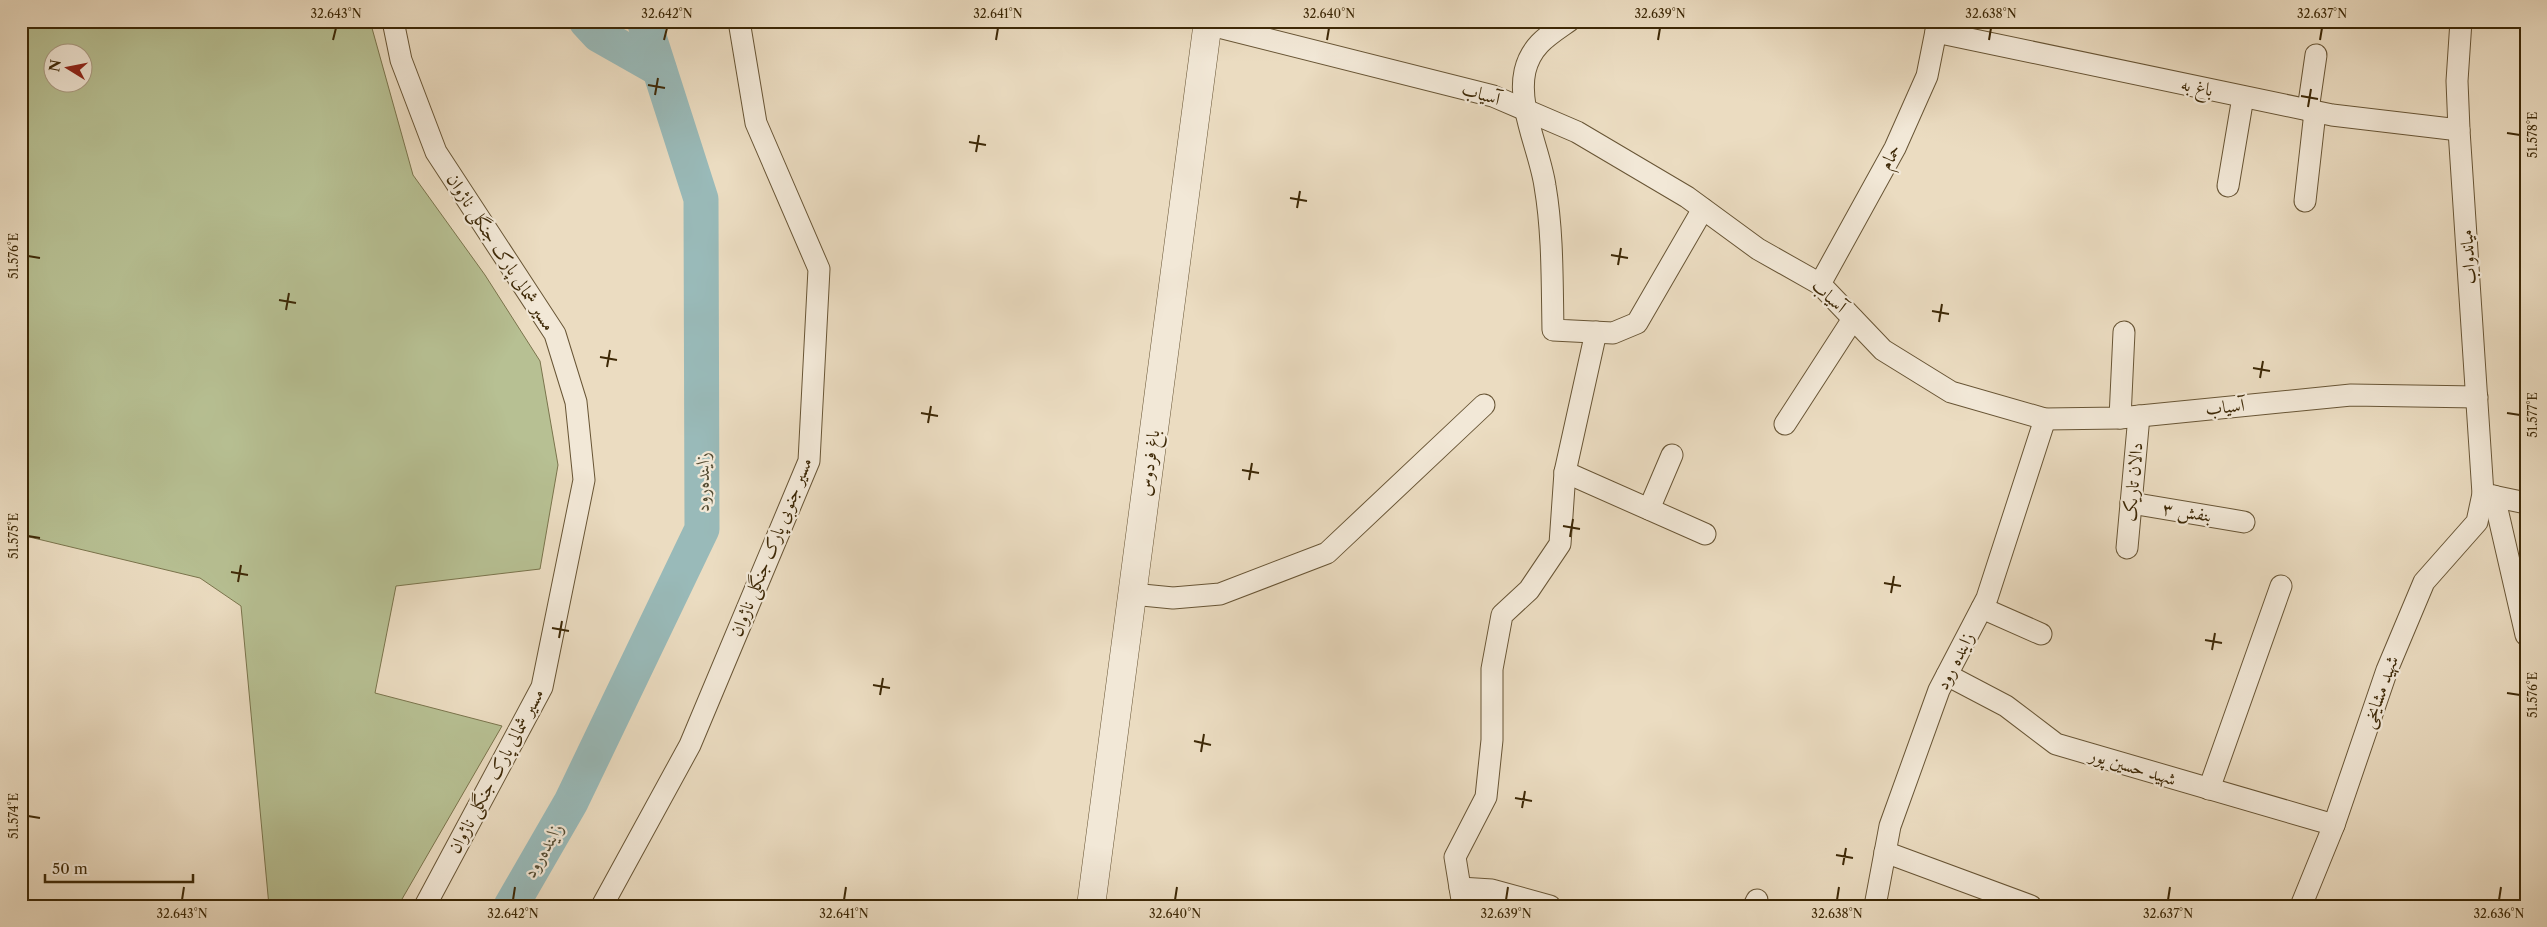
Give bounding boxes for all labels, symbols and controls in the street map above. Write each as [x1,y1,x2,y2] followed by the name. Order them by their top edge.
[310,6,362,21] text: 32.643°N
[641,6,693,21] text: 32.642°N
[973,6,1023,21] text: 32.641°N
[1303,6,1355,21] text: 32.640°N
[1634,6,1686,21] text: 32.639°N
[1965,6,2017,21] text: 32.638°N
[2297,6,2347,21] text: 32.637°N
[42,42,92,92] north arrow
[45,58,65,73] text: N
[2178,73,2215,105] street label: باغ به
[1459,78,1505,111] street label: آسیاب
[2525,112,2540,158] text: 51.578°E
[1874,141,1910,176] street label: حمام
[440,169,561,336] street label: مسیر شمالی پارک جنگلی ناژوان
[2455,229,2481,285] street label: میاندواب
[6,233,21,279] text: 51.576°E
[1807,275,1853,319] street label: آسیاب
[2525,392,2540,438] text: 51.577°E
[2204,394,2248,420] street label: آسیاب
[1133,428,1168,498] street label: باغ فردوس
[2119,442,2147,522] street label: دالان تاریک
[691,452,714,512] water label: زاینده‌رود
[724,454,819,640] street label: مسیر جنوبی پارک جنگلی ناژوان
[2161,497,2213,528] street label: بنفش ۳
[6,513,21,559] text: 51.575°E
[1931,628,1980,694] street label: زاینده رود
[2357,653,2404,732] street label: شهید مشایخی
[2525,672,2540,718] text: 51.576°E
[442,684,551,858] street label: مسیر شمالی پارک جنگلی ناژوان
[2085,743,2179,793] street label: شهید حسین پور
[6,793,21,839] text: 51.574°E
[518,818,568,882] water label: زاینده‌رود
[45,852,192,884] scale bar
[52,859,88,878] text: 50 m
[156,906,208,921] text: 32.643°N
[487,906,539,921] text: 32.642°N
[819,906,869,921] text: 32.641°N
[1149,906,1201,921] text: 32.640°N
[1480,906,1532,921] text: 32.639°N
[1811,906,1863,921] text: 32.638°N
[2143,906,2193,921] text: 32.637°N
[2474,906,2525,921] text: 32.636°N

